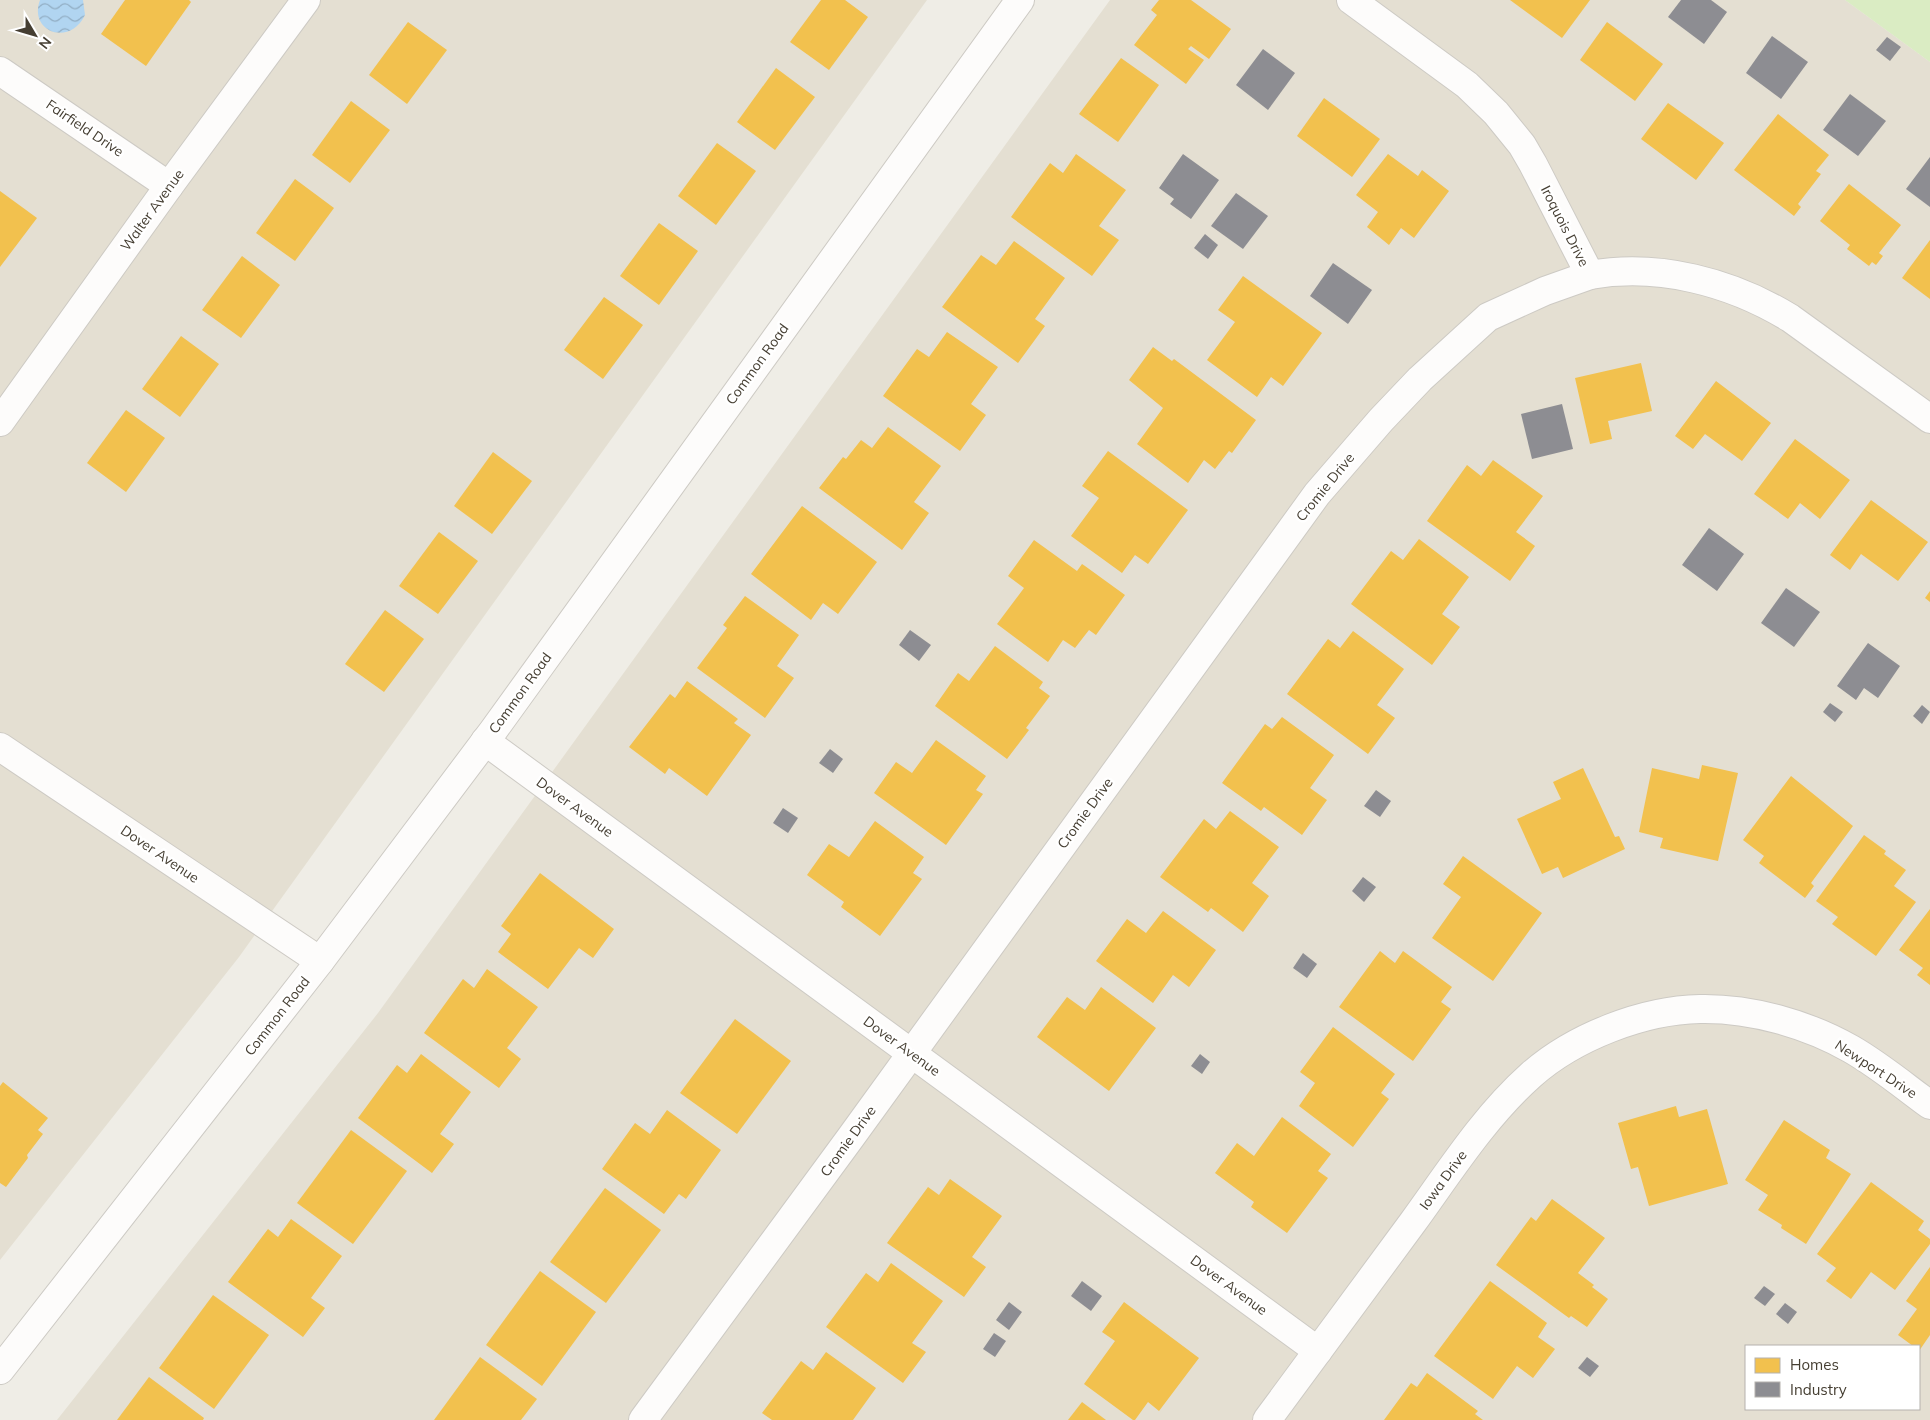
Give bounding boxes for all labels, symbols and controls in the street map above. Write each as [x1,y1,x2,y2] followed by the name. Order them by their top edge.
[10,10,60,60] north arrow
[35,33,56,53] text: N
[43,95,127,161] street label: Fairfield Drive
[116,166,188,254] street label: Walter Avenue
[1537,182,1593,270] street label: Iroquois Drive
[722,320,792,408] street label: Common Road
[1292,449,1358,525] street label: Cromie Drive
[485,649,555,737] street label: Common Road
[533,773,617,841] street label: Dover Avenue
[1053,774,1117,852] street label: Cromie Drive
[117,821,203,887] street label: Dover Avenue
[240,973,314,1059] street label: Common Road
[860,1012,944,1080] street label: Dover Avenue
[1832,1036,1920,1102] street label: Newport Drive
[816,1102,880,1180] street label: Cromie Drive
[1415,1147,1471,1213] street label: Iowa Drive
[1187,1251,1271,1319] street label: Dover Avenue
[1745,1345,1920,1410] legend
[1790,1355,1839,1374] text: Homes
[1790,1380,1847,1399] text: Industry

